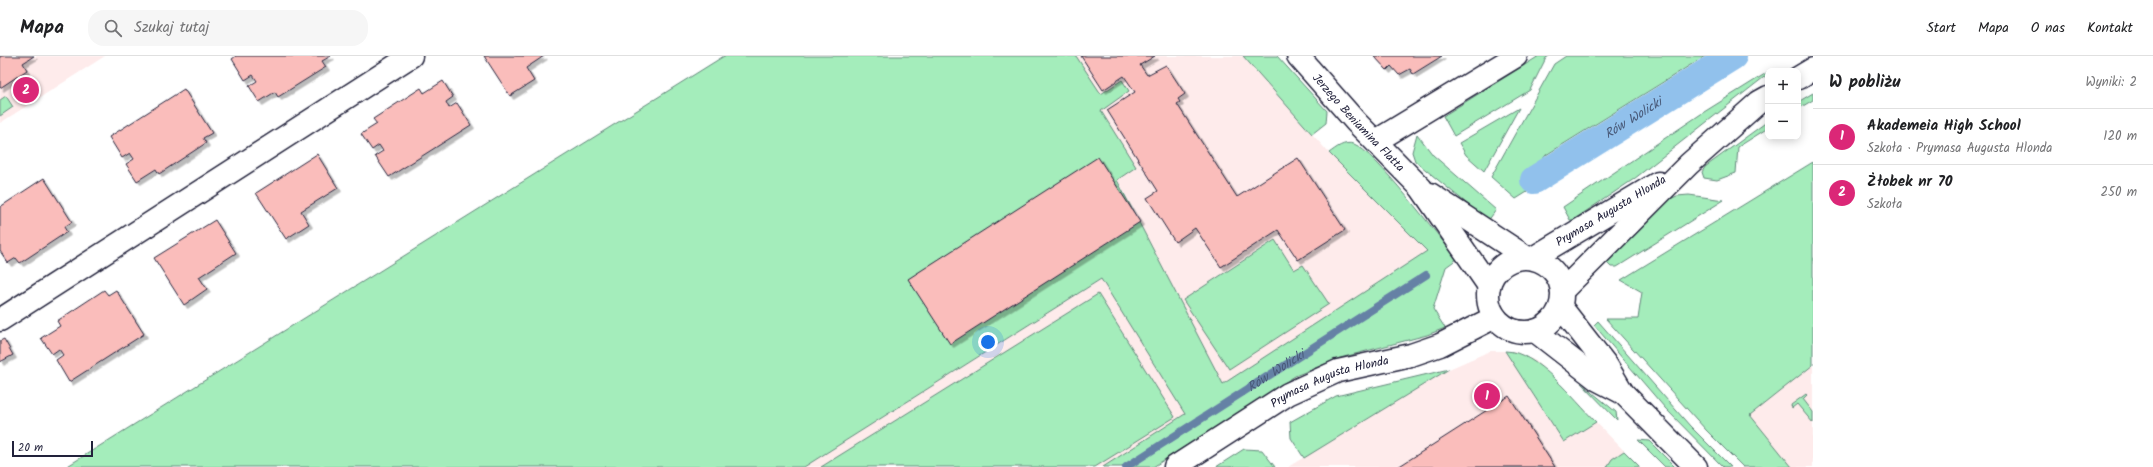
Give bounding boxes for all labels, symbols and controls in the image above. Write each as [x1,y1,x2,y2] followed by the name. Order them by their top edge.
[88,10,368,46] search box
[20,13,64,43] text: Mapa
[134,16,209,40] text: Szukaj tutaj
[102,17,124,39] icon: search
[1926,17,1956,39] text: Start
[1978,17,2009,39] text: Mapa
[2031,17,2065,39] text: O nas
[2087,17,2133,39] text: Kontakt
[1765,68,1801,140] map controls
[1765,68,1801,104] button: +
[1308,69,1410,176] street label: Jerzego Beniamina Flatta
[1829,69,1900,96] text: W pobliżu
[2086,72,2137,93] text: Wyniki: 2
[13,75,39,105] pin: 2
[1600,91,1669,144] water label: Rów Wolicki
[1765,104,1801,140] button: −
[1867,114,2021,138] text: Akademeia High School
[1840,126,1844,147] text: 1
[2103,126,2137,147] text: 120 m
[1867,138,2052,159] text: Szkoła · Prymasa Augusta Hlonda
[1552,170,1670,252] street label: Prymasa Augusta Hlonda
[1867,170,1953,194] text: Żłobek nr 70
[1838,182,1846,203] text: 2
[2100,182,2137,203] text: 250 m
[1867,194,1902,215] text: Szkoła
[978,332,998,352] your location
[1243,343,1311,397] water label: Rów Wolicki
[1266,351,1391,413] street label: Prymasa Augusta Hlonda
[1474,381,1500,411] pin: 1
[12,439,93,458] scale bar
[18,439,43,457] text: 20 m

